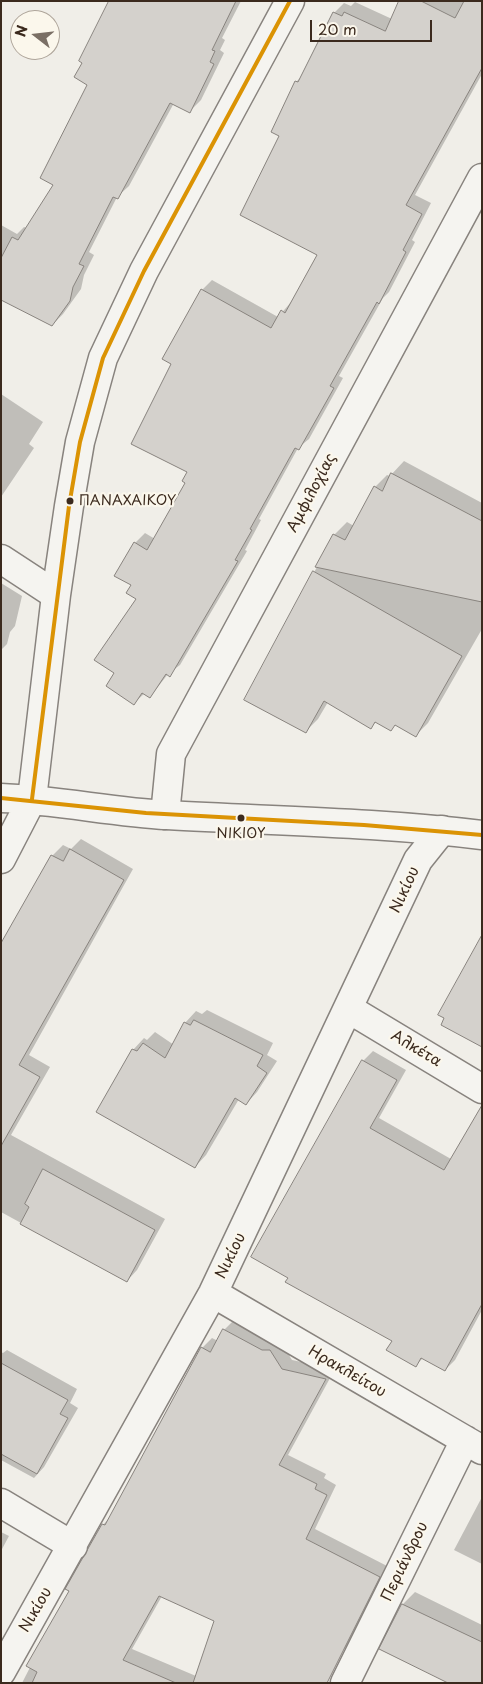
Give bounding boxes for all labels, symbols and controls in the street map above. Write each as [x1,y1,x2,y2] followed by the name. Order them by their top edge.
[10,10,60,60] north arrow
[313,10,436,42] scale bar
[318,17,357,40] text: 20 m
[9,23,33,39] text: N
[284,451,340,535] street label: Αμφιλοχίας
[79,493,176,509] place label: ΠΑΝΑΧΑΙΚΟΥ
[65,496,75,506] marker: ΠΑΝΑΧΑΙΚΟΥ
[236,813,246,823] marker: ΝΙΚΙΟΥ
[217,826,265,842] place label: ΝΙΚΙΟΥ
[386,864,424,916] street label: Νικίου
[388,1027,444,1071] street label: Αλκέτα
[212,1230,250,1282] street label: Νικίου
[305,1343,389,1401] street label: Ηρακλείτου
[378,1519,432,1605] street label: Περιάνδρου
[16,1584,56,1636] street label: Νικίου

